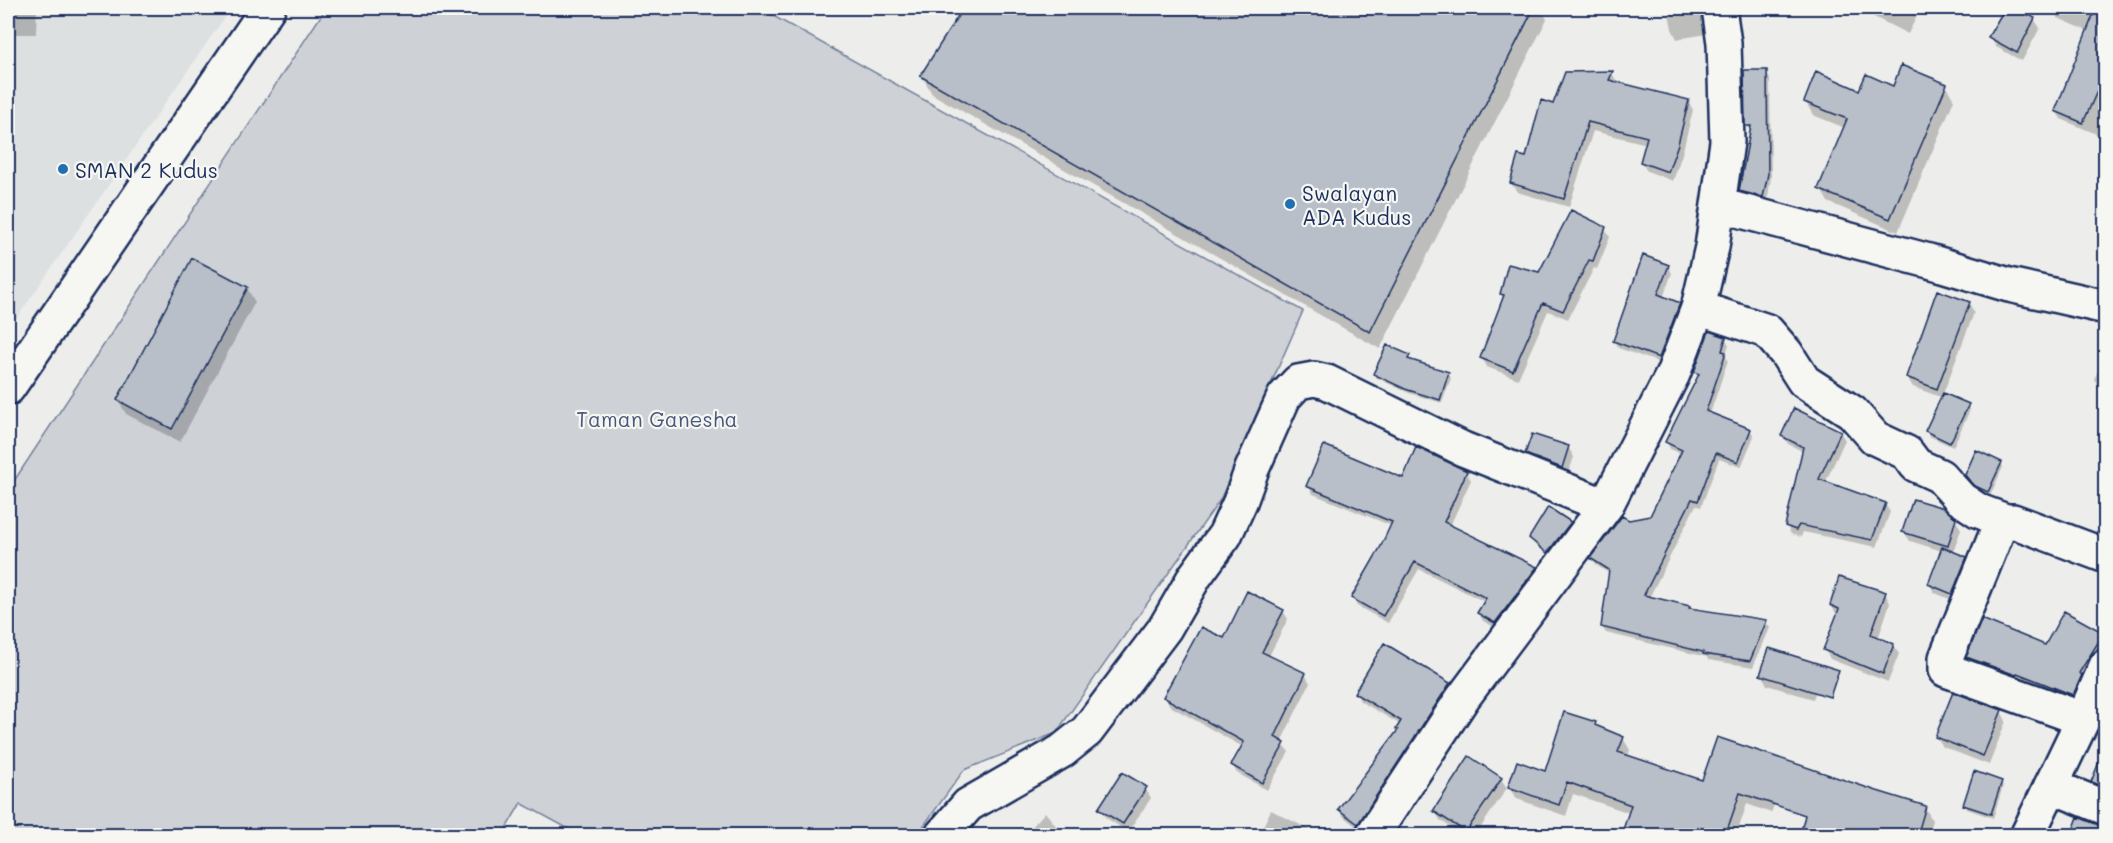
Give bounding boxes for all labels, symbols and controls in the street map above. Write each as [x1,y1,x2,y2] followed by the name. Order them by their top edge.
[75,156,218,183] place label: SMAN 2 Kudus
[56,162,70,176] marker: SMAN 2 Kudus
[1302,179,1411,230] place label: Swalayan ADA Kudus
[1283,197,1297,211] marker: Swalayan ADA Kudus
[576,405,738,432] park label: Taman Ganesha

